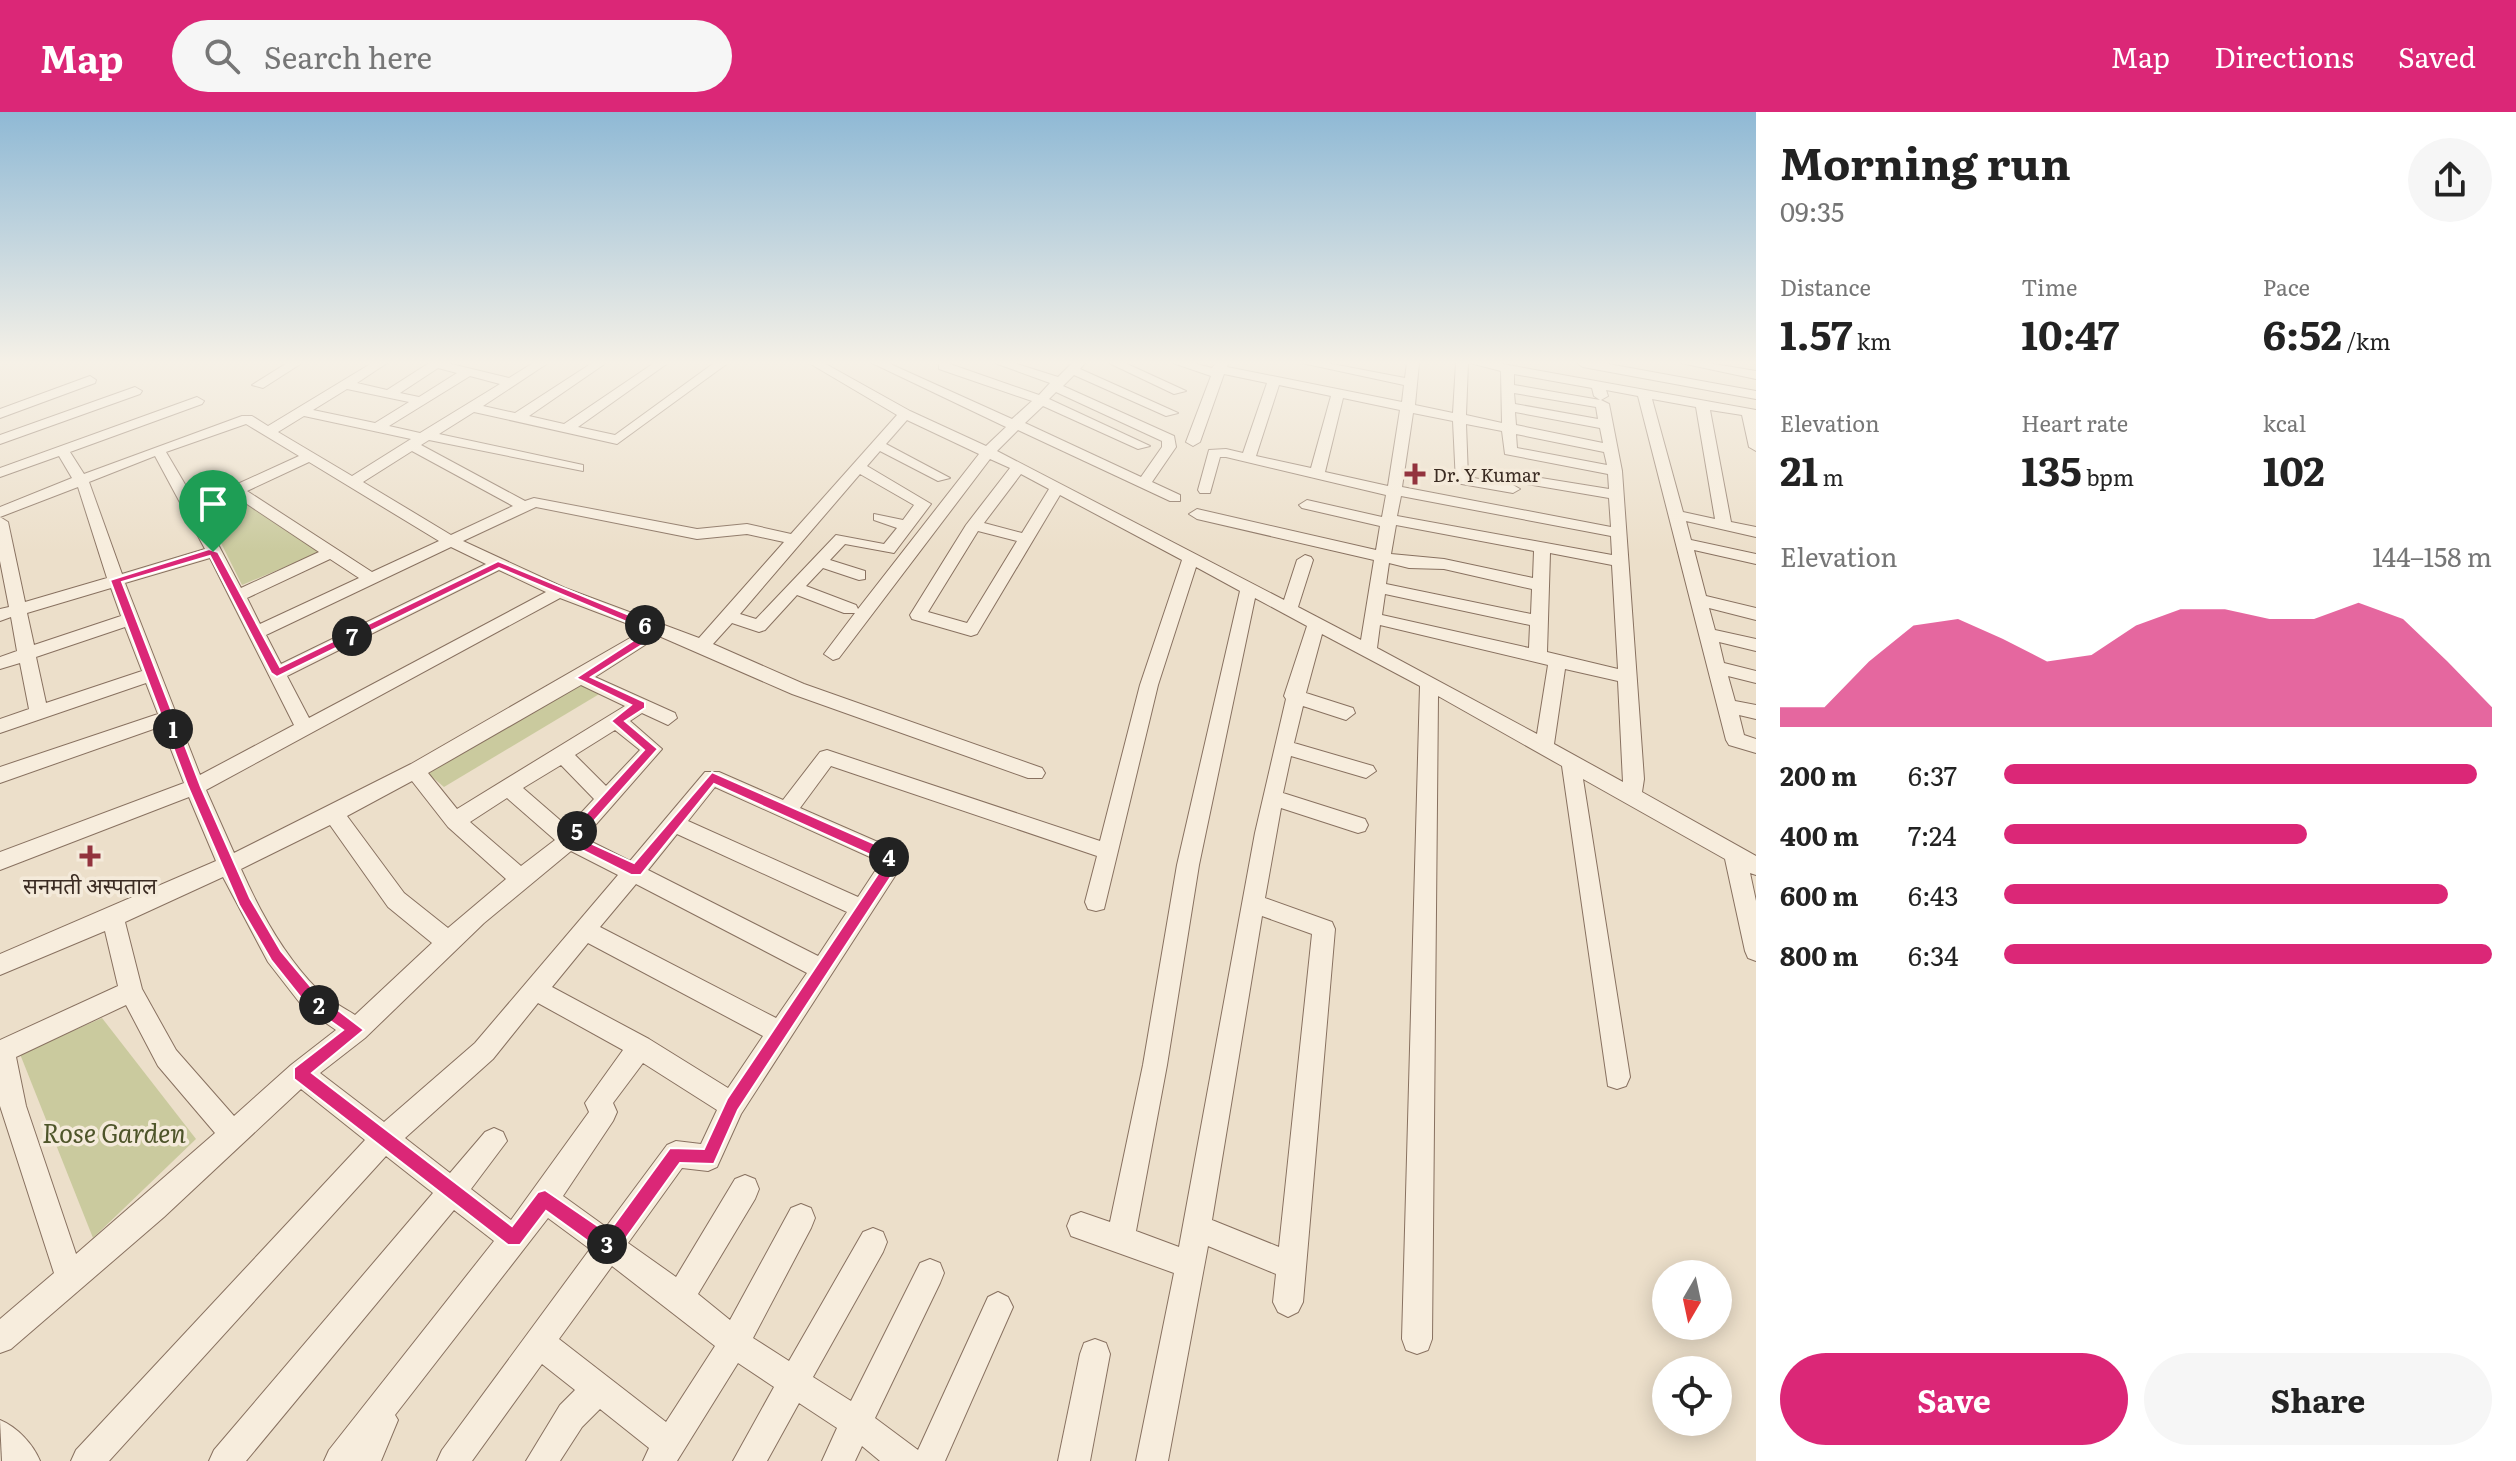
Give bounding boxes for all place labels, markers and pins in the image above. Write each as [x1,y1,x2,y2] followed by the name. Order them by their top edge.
[1433,461,1541,488] place label: Dr. Y Kumar
[1404,463,1426,485] marker: Dr. Y Kumar
[179,470,247,552] pin
[625,605,665,645] pin: 6
[332,616,372,656] pin: 7
[153,709,193,749] pin: 1
[557,811,597,851] pin: 5
[869,837,909,877] pin: 4
[79,845,101,867] marker: सनमती अस्पताल
[23,868,158,901] place label: सनमती अस्पताल
[299,985,339,1025] pin: 2
[587,1224,627,1264] pin: 3

